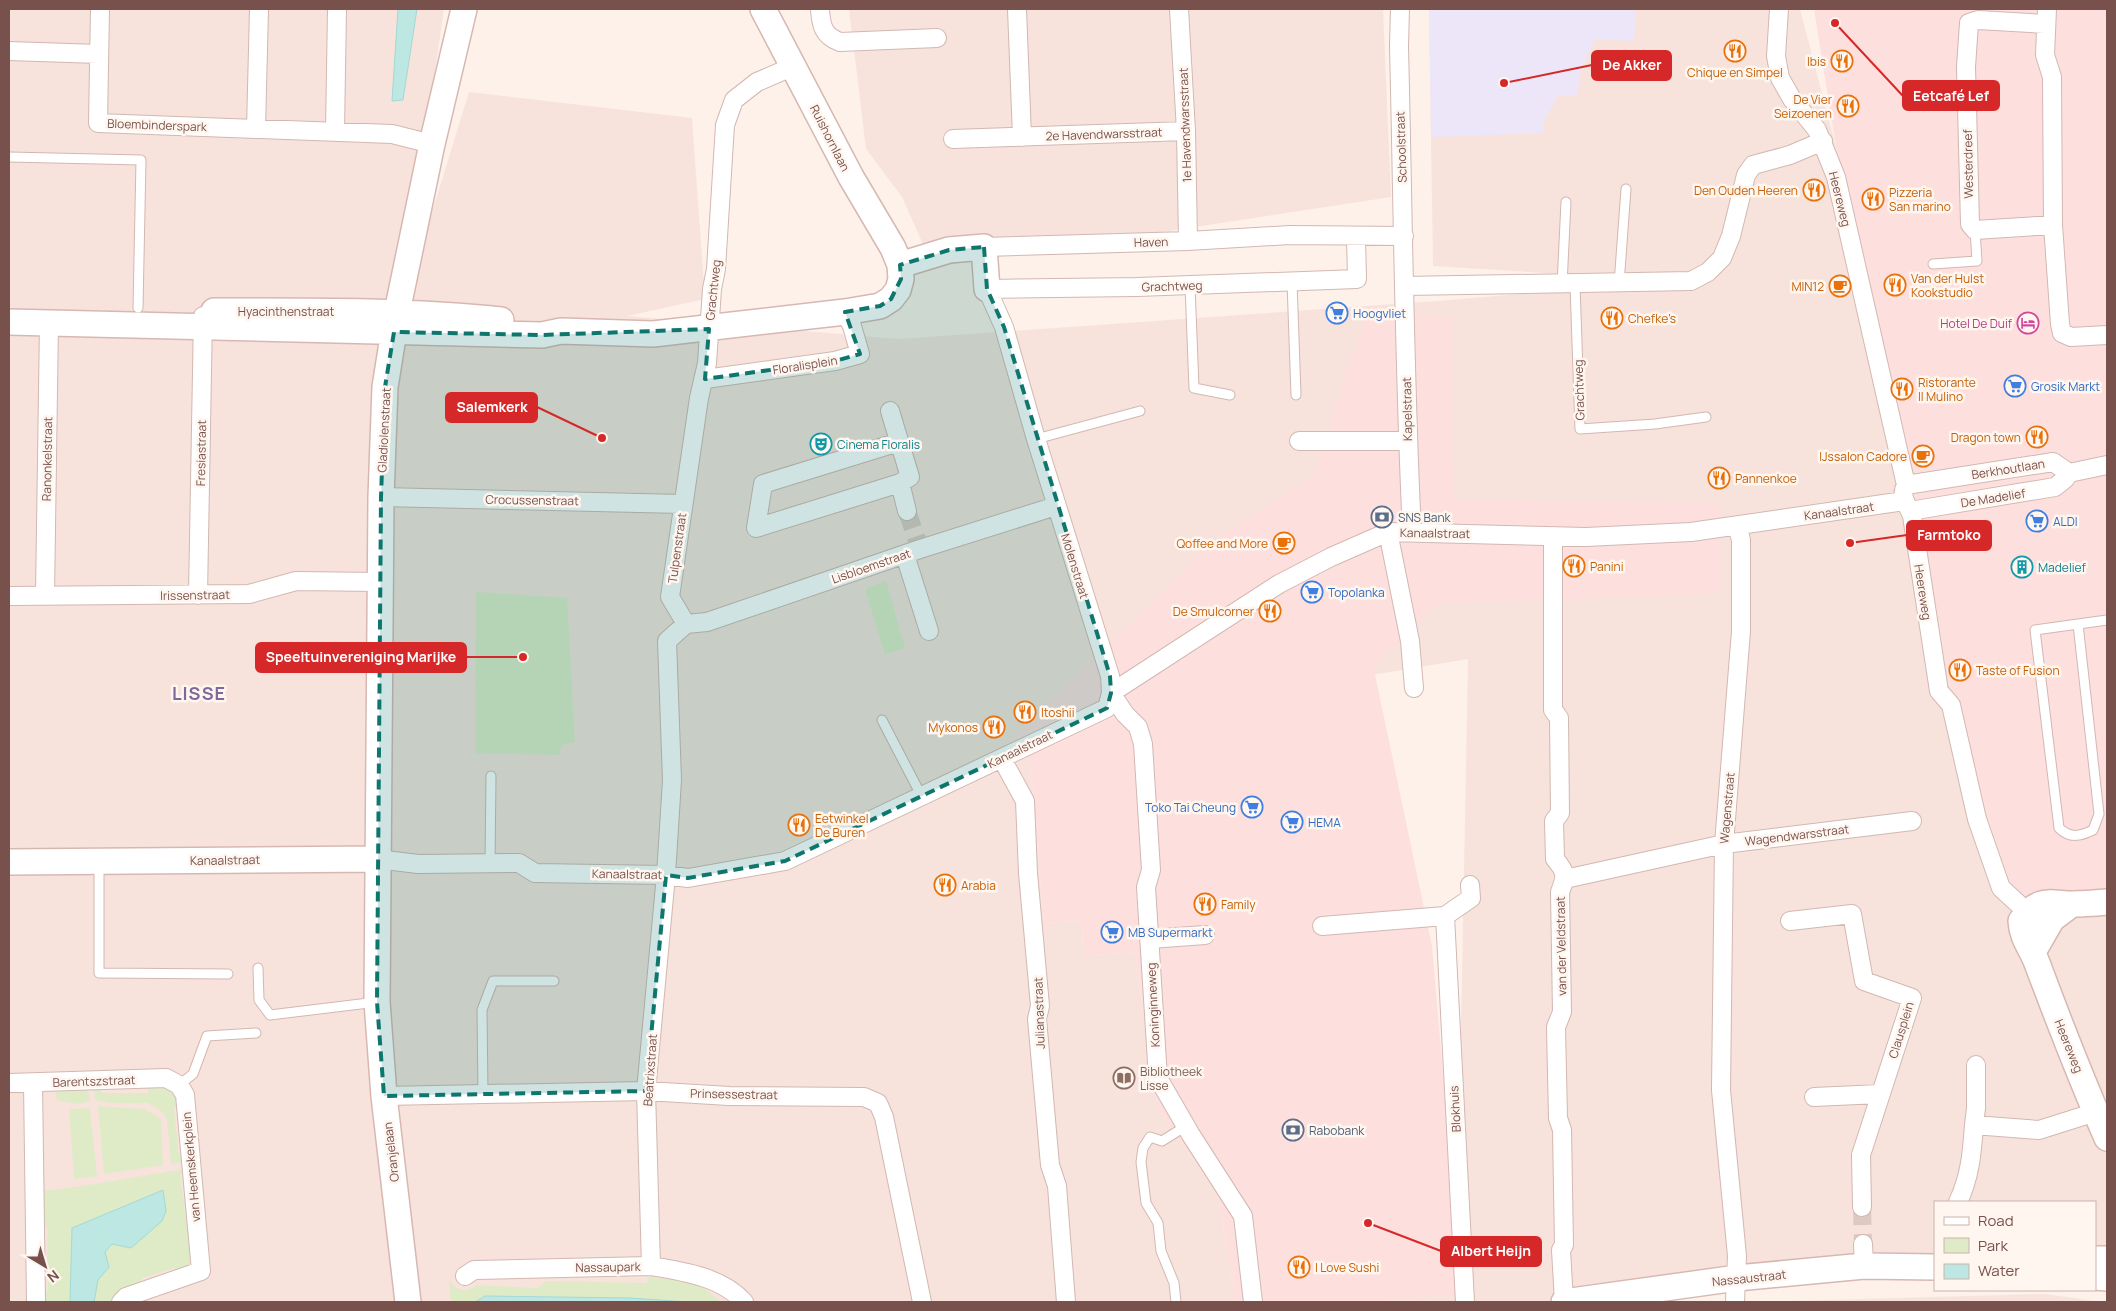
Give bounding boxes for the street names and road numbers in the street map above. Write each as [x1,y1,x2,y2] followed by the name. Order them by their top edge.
[1174,67,1195,183] street label: 1e Havendwarsstraat
[806,102,854,174] street label: Ruishornlaan
[1391,111,1411,183] street label: Schoolstraat
[107,115,208,135] street label: Bloembinderspark
[1045,123,1163,145] street label: 2e Havendwarsstraat
[1959,129,1977,199] street label: Westerdreef
[1825,170,1855,228] street label: Heereweg
[1133,233,1169,251] street label: Haven
[701,259,725,321] street label: Grachtweg
[1141,276,1203,296] street label: Grachtweg
[238,303,334,320] street label: Hyacinthenstraat
[771,351,839,379] street label: Floralisplein
[1569,359,1589,421] street label: Grachtweg
[1398,377,1416,441] street label: Kapelstraat
[373,387,395,473] street label: Gladiolenstraat
[38,416,56,501] street label: Ranonkelstraat
[192,419,210,486] street label: Fresiastraat
[1970,455,2046,483] street label: Berkhoutlaan
[1959,484,2027,511] street label: De Madelief
[485,491,579,509] street label: Crocussenstraat
[1803,498,1875,524] street label: Kanaalstraat
[664,512,690,584] street label: Tulpenstraat
[1400,524,1471,542] street label: Kanaalstraat
[1057,531,1093,601] street label: Molenstraat
[829,544,913,587] street label: Lisbloemstraat
[1910,563,1936,621] street label: Heereweg
[160,586,230,604] street label: Irissenstraat
[985,726,1056,772] street label: Kanaalstraat
[1715,771,1739,844] street label: Wagenstraat
[1744,820,1850,850] street label: Wagendwarsstraat
[190,851,261,869] street label: Kanaalstraat
[592,865,663,883] street label: Kanaalstraat
[1552,896,1570,996] street label: van der Veldstraat
[1142,962,1164,1048] street label: Koninginneweg
[1029,976,1049,1049] street label: Julianastraat
[1884,1000,1918,1060] street label: Clausplein
[2051,1017,2087,1075] street label: Heereweg
[639,1033,661,1107] street label: Beatrixstraat
[52,1071,136,1091] street label: Barentszstraat
[690,1085,778,1103] street label: Prinsessestraat
[1445,1085,1465,1133] street label: Blokhuis
[178,1111,204,1223] street label: van Heemskerkplein
[379,1121,403,1183] street label: Oranjelaan
[575,1258,642,1276] street label: Nassaupark
[1711,1266,1787,1290] street label: Nassaustraat

